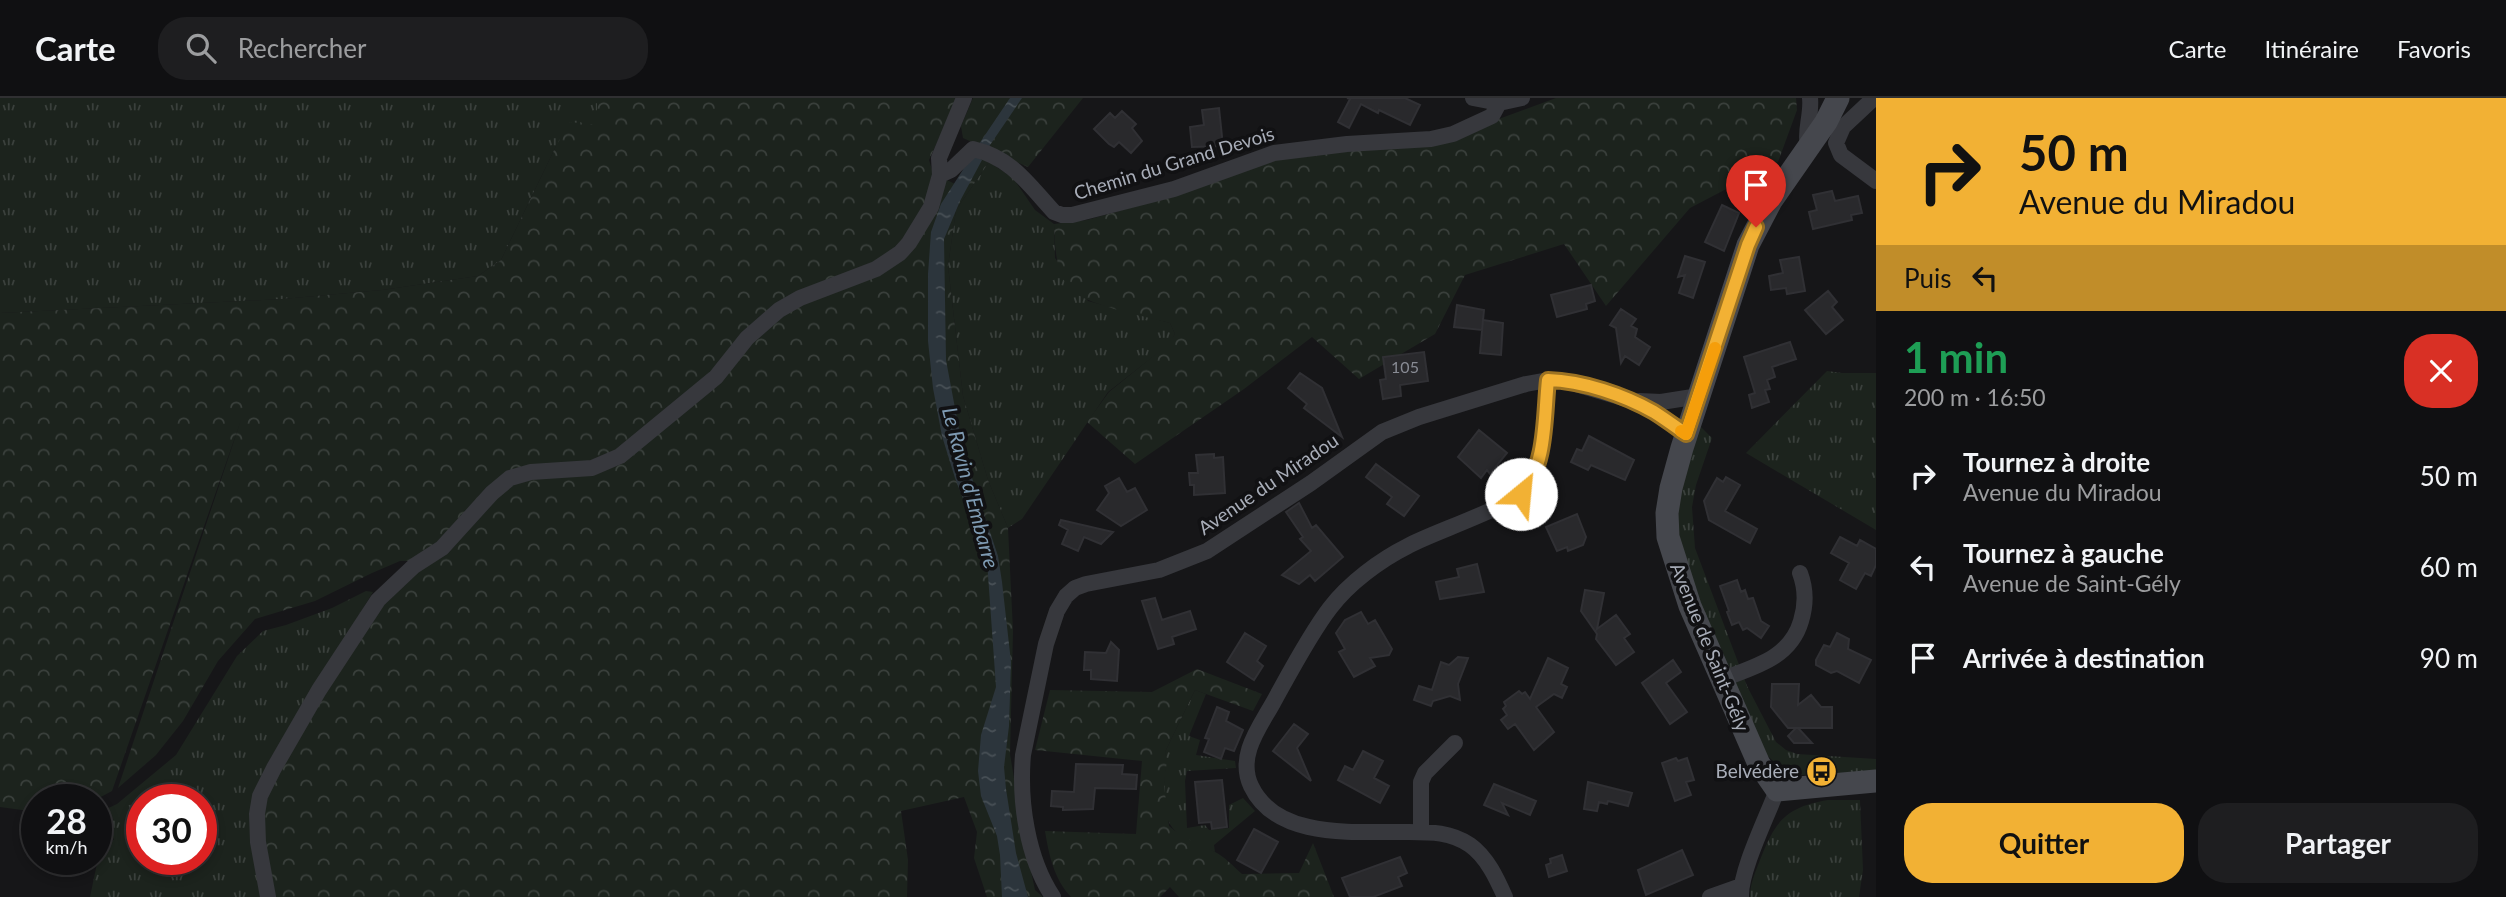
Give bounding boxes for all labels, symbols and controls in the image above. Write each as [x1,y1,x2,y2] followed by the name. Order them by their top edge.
[158,17,648,80] search box
[35,28,116,68] text: Carte
[182,29,220,67] icon: search
[238,32,367,64] text: Rechercher
[2169,34,2227,63] text: Carte
[2265,34,2359,63] text: Itinéraire
[2397,34,2471,63] text: Favoris
[1071,121,1277,204] street label: Chemin du Grand Devois
[2019,123,2129,181] text: 50 m
[1904,126,1995,217] icon: right
[1726,155,1786,227] pin
[1737,166,1775,204] icon: arrive
[2019,182,2295,221] text: Avenue du Miradou
[1966,259,2004,297] icon: left
[1904,262,1952,294] text: Puis
[1904,332,2008,382] text: 1 min
[2404,334,2478,408] button: close
[1391,357,1419,376] house number: 105
[1904,383,2046,411] text: 200 m · 16:50
[938,404,1005,571] water label: Le Ravin d'Embarre
[1193,428,1342,539] street label: Avenue du Miradou
[1963,446,2150,478] text: Tournez à droite
[1484,457,1558,531] position arrow
[1904,457,1942,495] icon: right
[2420,460,2478,492] text: 50 m
[1963,478,2162,506] text: Avenue du Miradou
[1963,537,2164,569] text: Tournez à gauche
[1904,548,1942,586] icon: left
[2420,551,2478,583] text: 60 m
[1666,559,1755,735] street label: Avenue de Saint-Gély
[1963,569,2181,597] text: Avenue de Saint-Gély
[1904,639,1942,677] icon: arrive
[1963,642,2205,674] text: Arrivée à destination
[2420,642,2478,674] text: 90 m
[1805,754,1839,788] bus stop icon: Belvédère
[1716,759,1799,782] place label: Belvédère
[126,784,217,875] speed limit sign: 30
[46,799,87,841] text: 28
[1904,803,2184,883] button: Quitter
[2198,803,2478,883] button: Partager
[45,836,88,858] text: km/h

